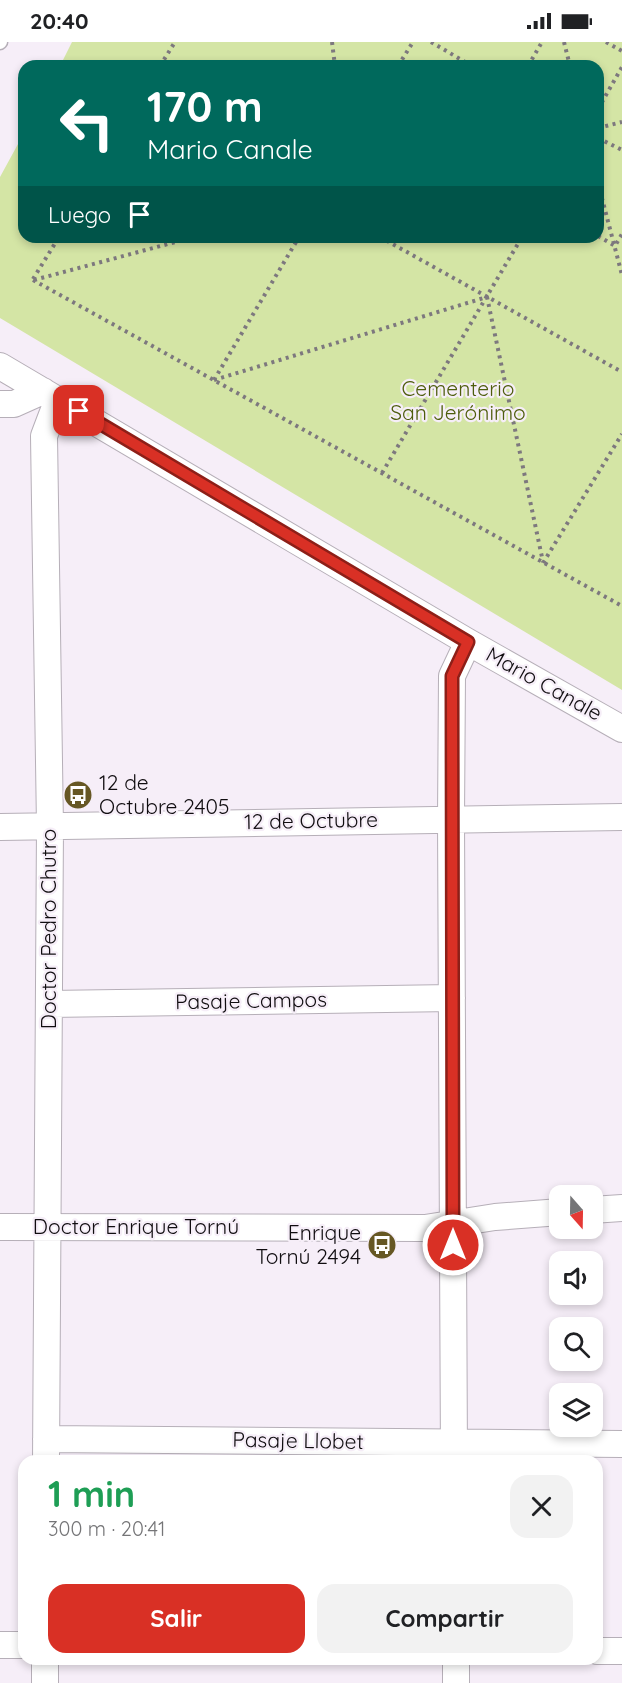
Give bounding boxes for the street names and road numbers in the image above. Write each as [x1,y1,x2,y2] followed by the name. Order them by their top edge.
[482,641,607,726] street label: Mario Canale
[244,806,378,834] street label: 12 de Octubre
[35,829,61,1029] street label: Doctor Pedro Chutro
[175,986,327,1014] street label: Pasaje Campos
[33,1213,239,1239] street label: Doctor Enrique Tornú
[232,1426,364,1454] street label: Pasaje Llobet

